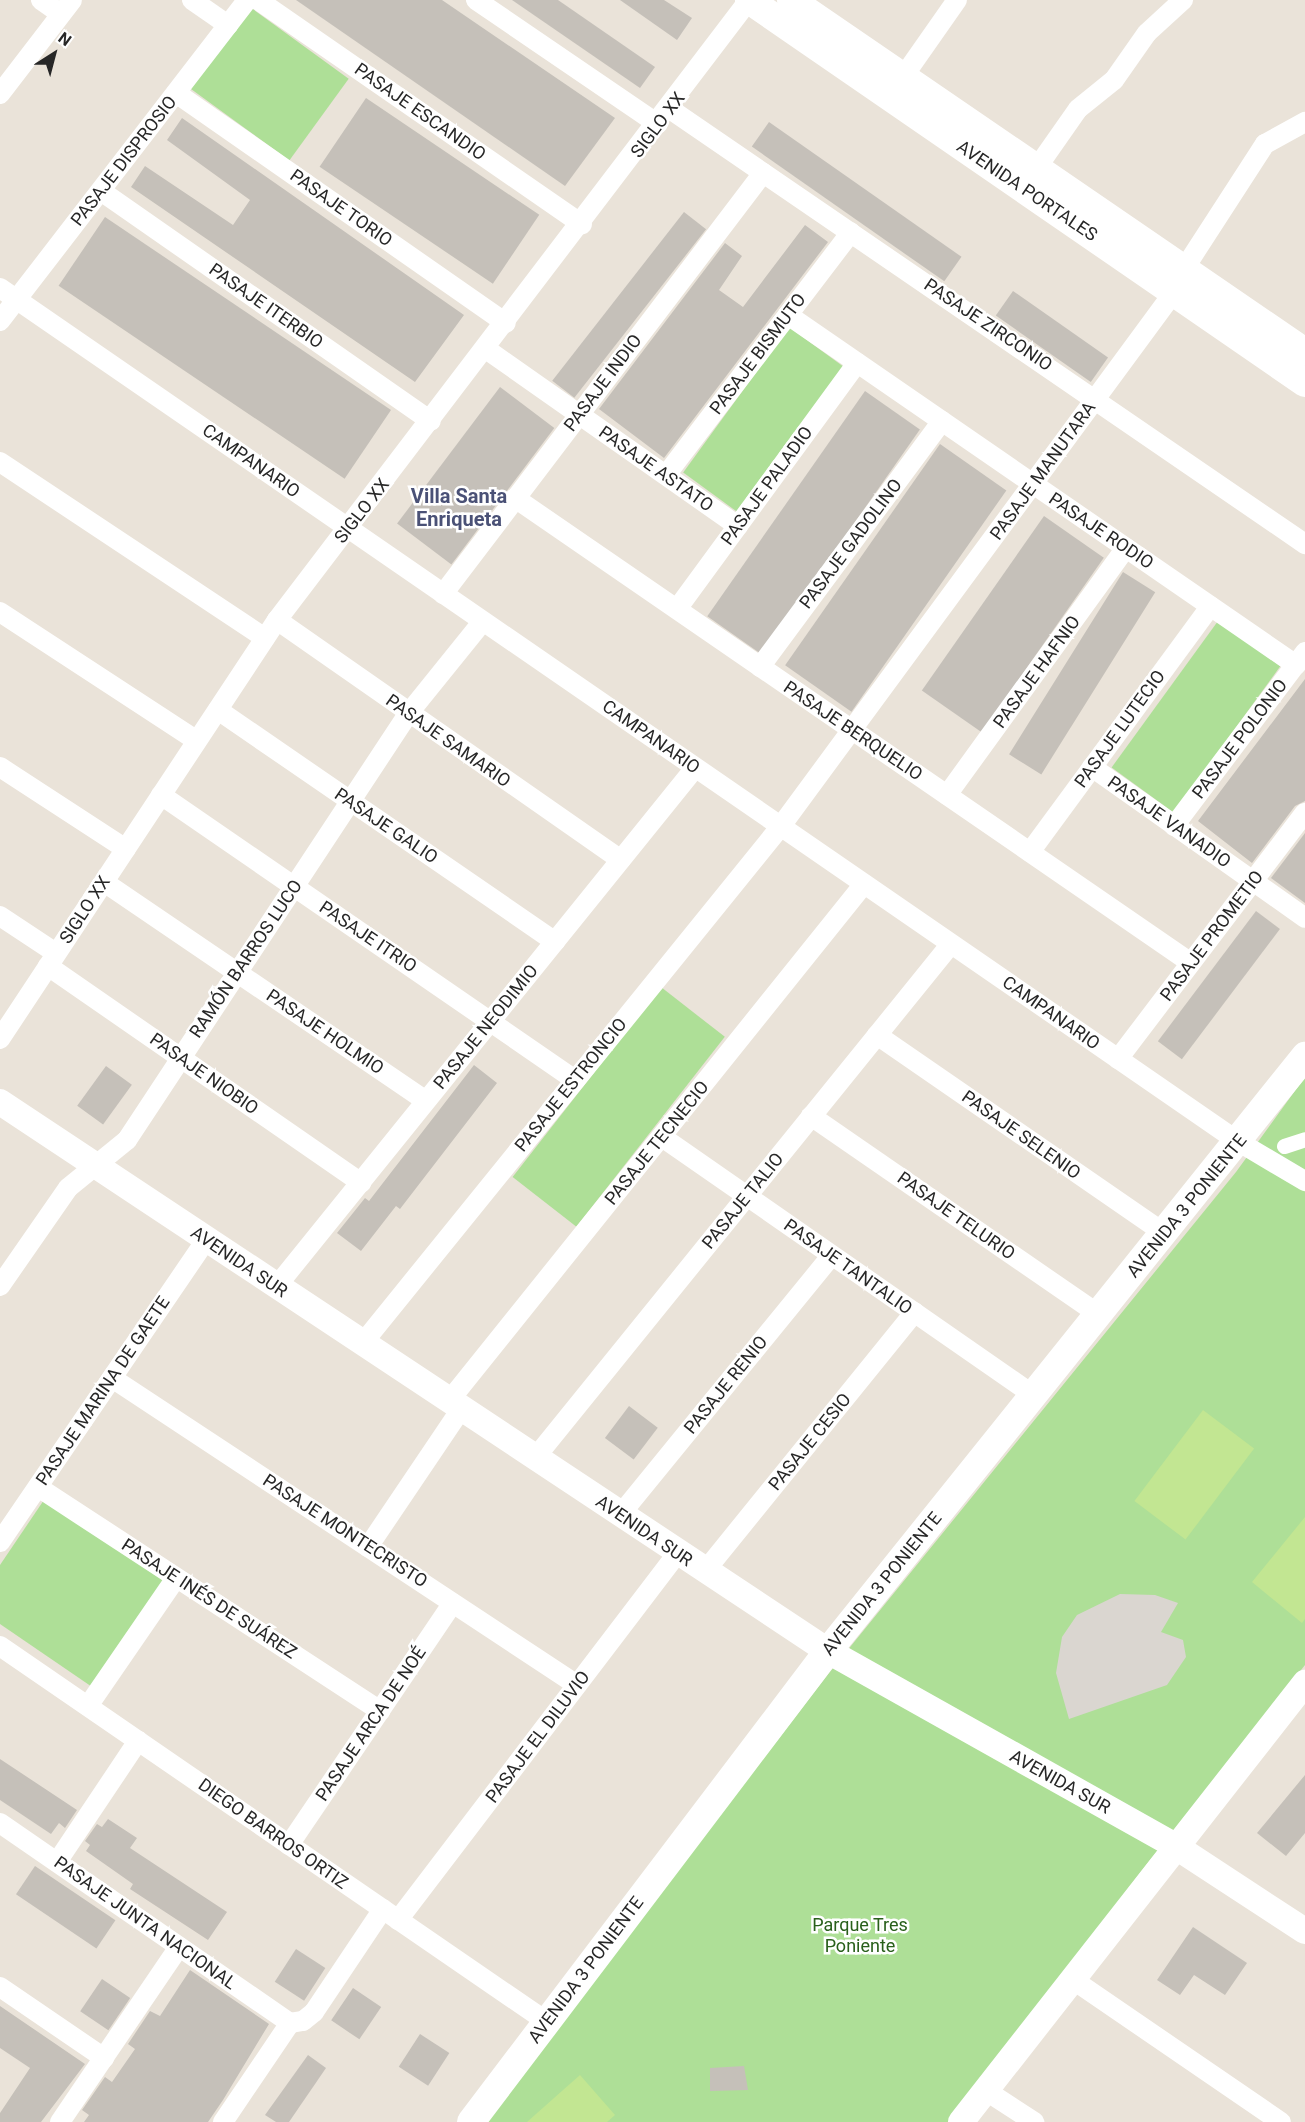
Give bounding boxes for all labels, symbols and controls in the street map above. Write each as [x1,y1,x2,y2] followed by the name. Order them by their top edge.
[24,24,84,84] north arrow
[55,28,75,50] text: N
[350,59,490,165] street label: PASAJE ESCANDIO
[626,88,690,162] street label: SIGLO XX
[67,92,181,230] street label: PASAJE DISPROSIO
[953,136,1101,246] street label: AVENIDA PORTALES
[286,165,396,251] street label: PASAJE TORIO
[205,259,327,353] street label: PASAJE ITERBIO
[920,274,1056,376] street label: PASAJE ZIRCONIO
[705,289,811,419] street label: PASAJE BISMUTO
[560,330,646,436] street label: PASAJE INDIO
[986,398,1100,544] street label: PASAJE MANUTARA
[198,419,304,503] street label: CAMPANARIO
[595,421,717,517] street label: PASAJE ASTATO
[717,422,817,550] street label: PASAJE PALADIO
[330,474,394,548] street label: SIGLO XX
[795,475,907,613] street label: PASAJE GADOLINO
[411,485,507,532] district label: Villa Santa Enriqueta
[1045,488,1157,574] street label: PASAJE RODIO
[989,612,1085,732] street label: PASAJE HAFNIO
[1070,666,1170,792] street label: PASAJE LUTECIO
[1188,675,1292,803] street label: PASAJE POLONIO
[780,677,926,785] street label: PASAJE BERQUELIO
[381,690,515,792] street label: PASAJE SAMARIO
[598,695,704,779] street label: CAMPANARIO
[1103,771,1235,873] street label: PASAJE VANADIO
[330,784,442,868] street label: PASAJE GALIO
[1156,866,1268,1006] street label: PASAJE PROMETIO
[55,872,115,948] street label: SIGLO XX
[185,876,307,1042] street label: RAMÓN BARROS LUCO
[315,897,421,977] street label: PASAJE ITRIO
[429,960,543,1094] street label: PASAJE NEODIMIO
[998,971,1104,1055] street label: CAMPANARIO
[262,985,388,1079] street label: PASAJE HOLMIO
[510,1014,632,1156] street label: PASAJE ESTRONCIO
[146,1029,262,1119] street label: PASAJE NIOBIO
[600,1076,714,1210] street label: PASAJE TECNECIO
[958,1086,1084,1184] street label: PASAJE SELENIO
[1123,1130,1251,1282] street label: AVENIDA 3 PONIENTE
[698,1148,788,1254] street label: PASAJE TALIO
[893,1167,1019,1265] street label: PASAJE TELURIO
[780,1215,916,1319] street label: PASAJE TANTALIO
[187,1222,291,1302] street label: AVENIDA SUR
[32,1292,174,1490] street label: PASAJE MARINA DE GAETE
[680,1331,772,1439] street label: PASAJE RENIO
[764,1389,856,1495] street label: PASAJE CESIO
[259,1470,431,1592] street label: PASAJE MONTECRISTO
[592,1491,696,1571] street label: AVENIDA SUR
[818,1508,946,1660] street label: AVENIDA 3 PONIENTE
[117,1534,301,1664] street label: PASAJE INÉS DE SUÁREZ
[311,1643,431,1805] street label: PASAJE ARCA DE NOÉ
[481,1667,595,1807] street label: PASAJE EL DILUVIO
[1006,1745,1114,1819] street label: AVENIDA SUR
[194,1774,352,1894] street label: DIEGO BARROS ORTIZ
[50,1852,240,1994] street label: PASAJE JUNTA NACIONAL
[524,1892,648,2048] street label: AVENIDA 3 PONIENTE
[812,1915,908,1958] park label: Parque Tres Poniente

